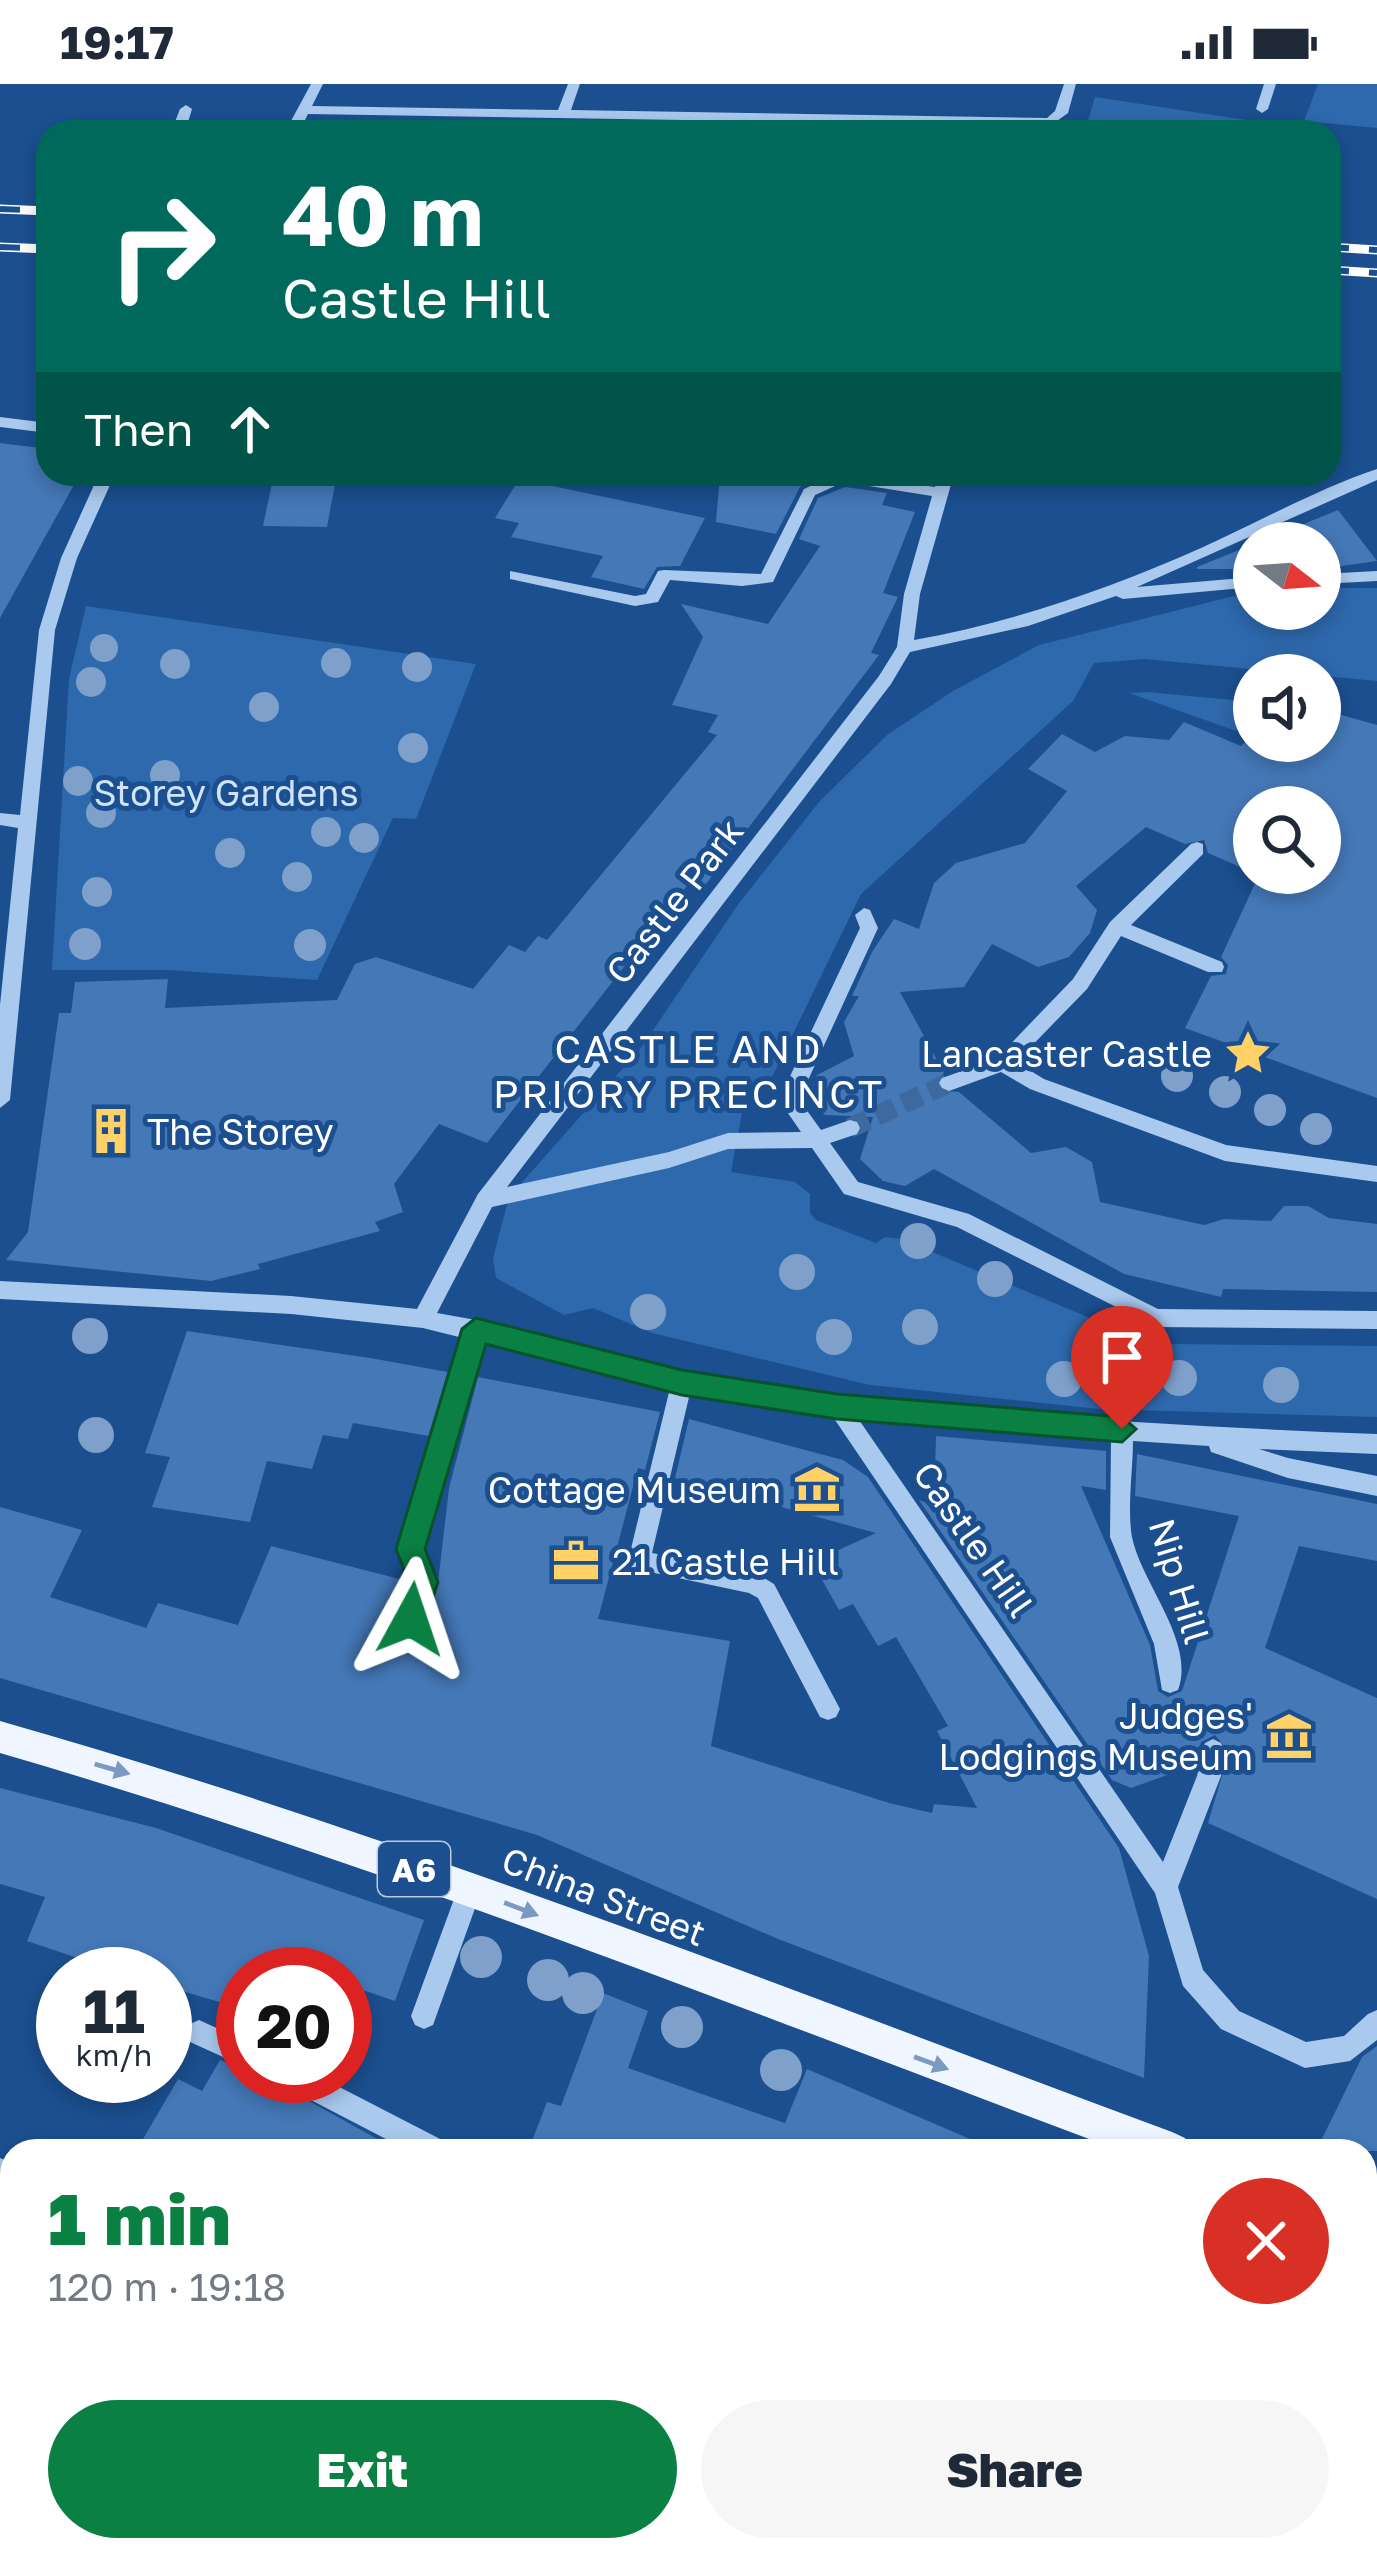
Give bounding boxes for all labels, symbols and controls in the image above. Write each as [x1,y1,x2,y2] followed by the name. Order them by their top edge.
[60,15,174,69] text: 19:17
[282,164,484,264] text: 40 m
[84,168,240,324] icon: right
[282,265,551,330] text: Castle Hill
[217,396,283,462] icon: ahead
[84,402,193,456] text: Then
[1233,522,1341,630] north arrow
[1233,522,1341,894] map controls
[1233,654,1341,762] button: sound
[94,771,358,814] park label: Storey Gardens
[1233,786,1341,894] button: search
[596,810,752,992] street label: Castle Park
[493,1025,885,1117] district label: CASTLE AND PRIORY PRECINCT
[1223,1028,1273,1078] place icon: Lancaster Castle
[921,1032,1212,1075] place label: Lancaster Castle
[86,1106,136,1156] building icon: The Storey
[147,1110,334,1153] place label: The Storey
[1071,1306,1173,1429] pin
[1089,1324,1155,1390] icon: arrive
[905,1453,1043,1625] street label: Castle Hill
[792,1464,842,1514] museum icon: Cottage Museum
[488,1468,781,1511] place label: Cottage Museum
[1141,1513,1219,1649] street label: Nip Hill
[551,1536,601,1586] office icon: 21 Castle Hill
[612,1540,839,1583] place label: 21 Castle Hill
[348,1556,474,1682] position arrow
[939,1694,1253,1778] place label: Judges' Lodgings Museum
[1264,1711,1314,1761] museum icon: Judges' Lodgings Museum
[95,1761,131,1779] one-way arrow
[496,1838,712,1954] street label: China Street
[378,1842,450,1896] road number: A6
[503,1900,539,1919] one-way arrow
[216,1947,372,2103] speed limit sign: 20
[83,1974,145,2046] text: 11
[76,2037,152,2073] text: km/h
[914,2055,950,2073] one-way arrow
[48,2174,231,2261] text: 1 min
[1203,2178,1329,2304] button: close
[48,2263,286,2310] text: 120 m · 19:18
[48,2400,677,2538] button: Exit
[701,2400,1329,2538] button: Share

